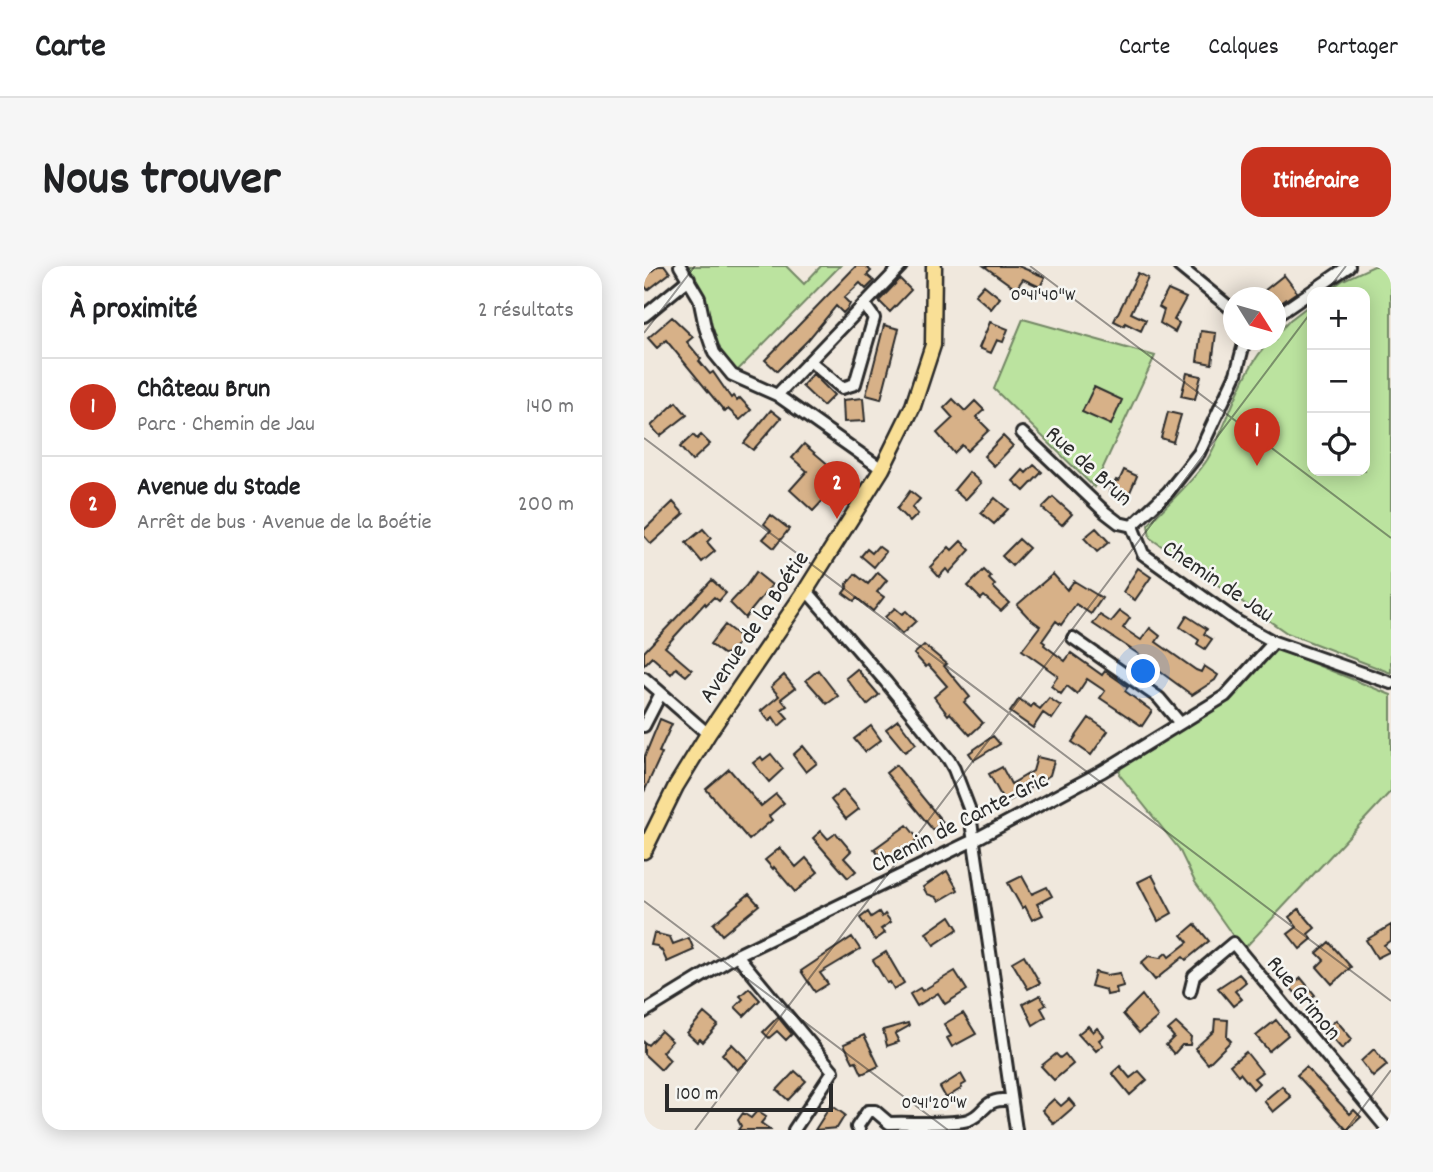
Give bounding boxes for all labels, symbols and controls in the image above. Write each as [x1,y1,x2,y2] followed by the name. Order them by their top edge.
[35,25,106,72] text: Carte
[1119,31,1170,65] text: Carte
[1208,31,1279,65] text: Calques
[1317,31,1398,65] text: Partager
[42,147,280,217] text: Nous trouver
[1241,147,1391,217] button: Itinéraire
[1011,284,1076,309] text: 0°41'40"W
[1223,287,1286,350] north arrow
[1307,287,1370,476] map controls
[1307,287,1370,350] button: +
[70,290,197,333] text: À proximité
[478,295,574,328] text: 2 résultats
[1307,350,1370,413] button: −
[137,372,270,409] text: Château Brun
[90,391,96,424] text: 1
[526,391,574,424] text: 140 m
[1234,408,1280,466] pin: 1
[137,409,315,442] text: Parc · Chemin de Jau
[1307,413,1370,476] button: locate
[1037,419,1139,516] street label: Rue de Brun
[814,461,860,519] pin: 2
[137,470,300,507] text: Avenue du Stade
[88,489,98,522] text: 2
[518,489,574,522] text: 200 m
[137,507,432,540] text: Arrêt de bus · Avenue de la Boétie
[1155,532,1280,633] street label: Chemin de Jau
[692,545,819,711] street label: Avenue de la Boétie
[1126,654,1160,688] your location
[866,764,1055,883] street label: Chemin de Cante-Gric
[1257,949,1348,1049] street label: Rue Grimon
[665,1081,833,1113] scale bar
[676,1082,718,1109] text: 100 m
[902,1092,967,1117] text: 0°41'20"W

